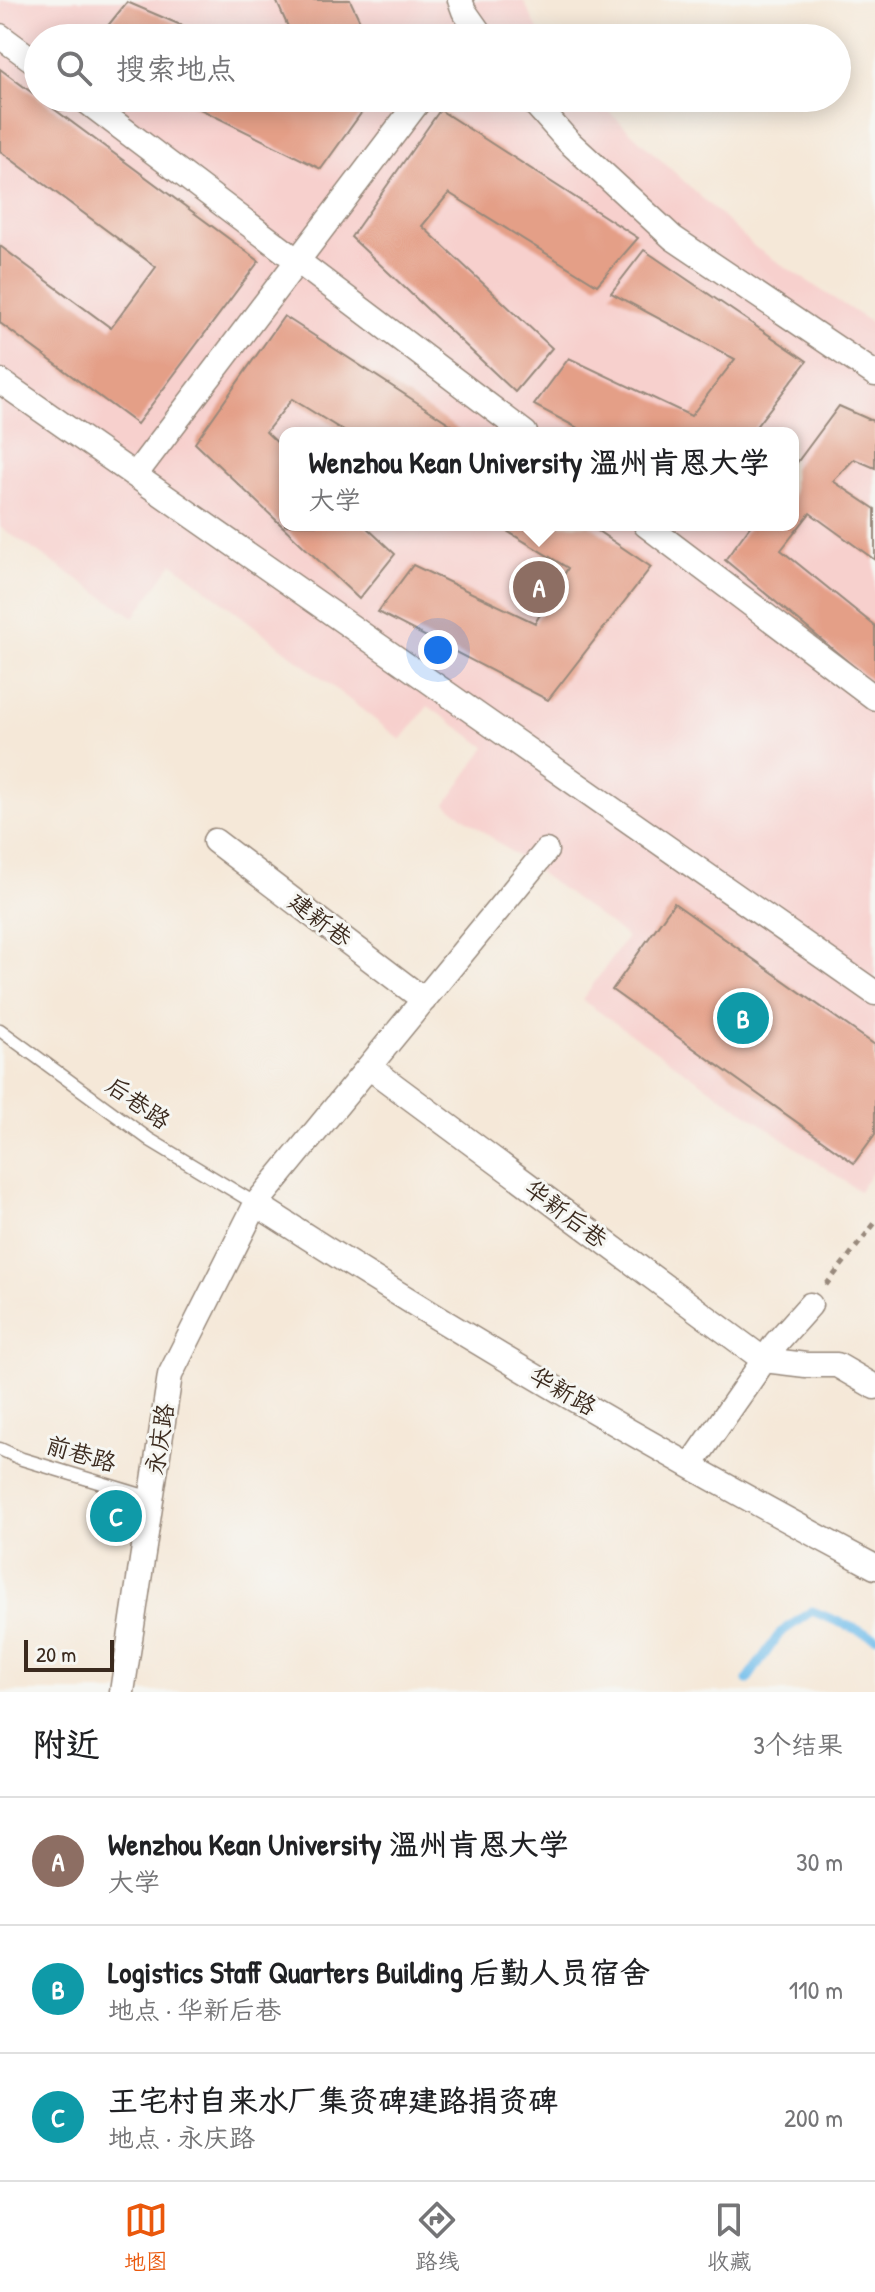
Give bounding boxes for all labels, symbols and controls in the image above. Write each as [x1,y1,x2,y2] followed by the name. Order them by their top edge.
[24,24,851,112] search box
[52,46,96,90] icon: search
[116,48,236,88] text: 搜索地点
[279,427,799,531] popup
[309,442,769,482] text: Wenzhou Kean University 温州肯恩大学
[309,482,361,517] text: 大学
[513,557,565,617] pin: A
[418,630,458,670] your location
[282,885,359,954] street label: 建新巷
[717,988,769,1048] pin: B
[100,1068,177,1136] street label: 后巷路
[519,1172,615,1255] street label: 华新后巷
[524,1358,603,1422] street label: 华新路
[138,1401,180,1477] street label: 永庆路
[42,1428,120,1478] street label: 前巷路
[90,1486,142,1546] pin: C
[24,1636,114,1672] scale bar
[36,1639,76,1669] text: 20 m
[32,1721,100,1767] text: 附近
[753,1727,843,1762] text: 3个结果
[108,1824,569,1864] text: Wenzhou Kean University 温州肯恩大学
[52,1844,64,1879] text: A
[796,1844,843,1879] text: 30 m
[108,1864,160,1899] text: 大学
[108,1952,650,1992] text: Logistics Staff Quarters Building 后勤人员宿舍
[51,1972,65,2007] text: B
[789,1972,843,2007] text: 110 m
[108,1992,281,2027] text: 地点 · 华新后巷
[108,2080,558,2120] text: 王宅村自来水厂集资碑建路捐资碑
[51,2100,65,2135] text: C
[784,2100,843,2135] text: 200 m
[108,2120,255,2155] text: 地点 · 永庆路
[124,2198,168,2276] tab: 地图
[415,2198,459,2276] tab: 路线
[707,2198,751,2276] tab: 收藏

